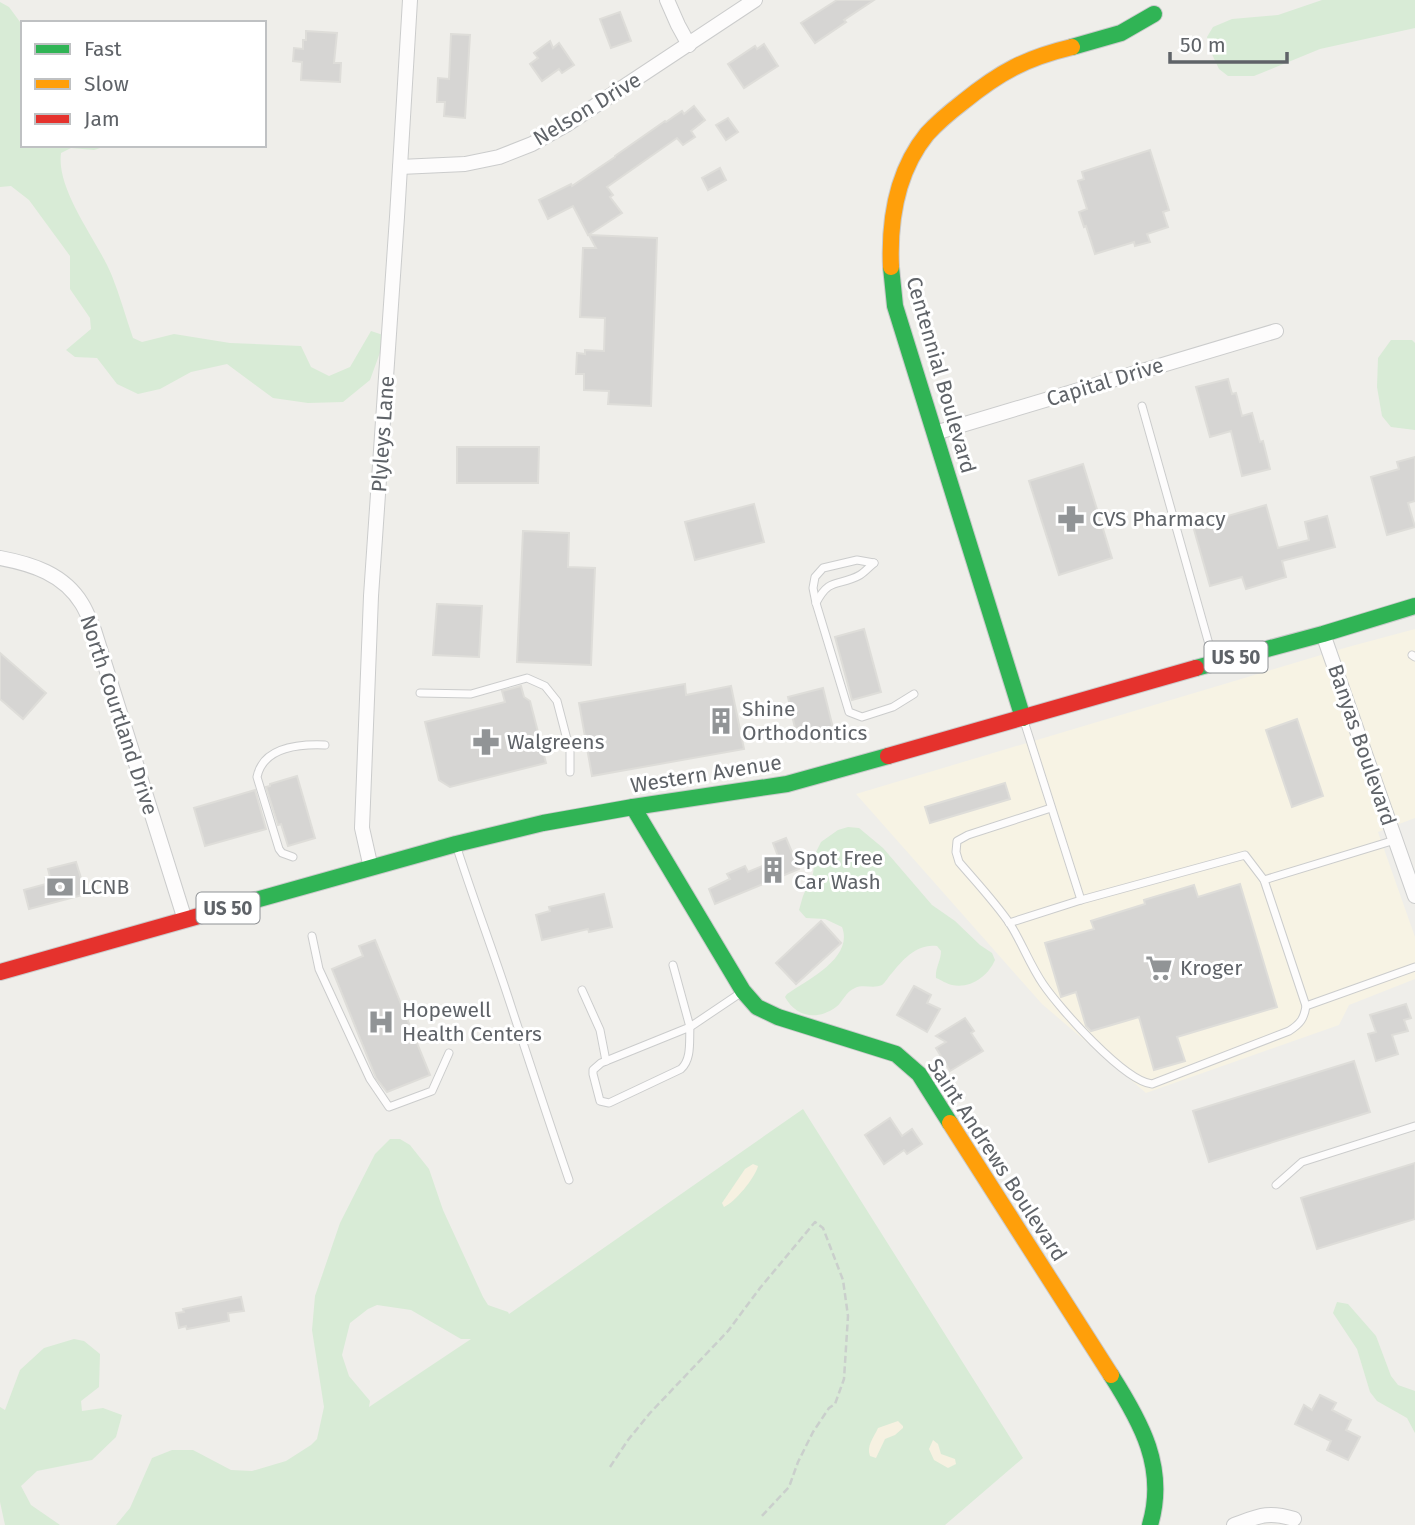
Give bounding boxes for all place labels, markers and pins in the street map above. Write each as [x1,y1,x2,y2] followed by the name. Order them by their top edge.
[1056,504,1086,534] pharmacy icon: CVS Pharmacy
[1092,506,1226,532] place label: CVS Pharmacy
[742,696,867,746] place label: Shine Orthodontics
[706,706,736,736] building icon: Shine Orthodontics
[471,727,501,757] pharmacy icon: Walgreens
[507,729,605,755] place label: Walgreens
[794,845,883,895] place label: Spot Free Car Wash
[758,855,788,885] building icon: Spot Free Car Wash
[45,872,75,902] bank icon: LCNB
[81,874,129,900] place label: LCNB
[1144,953,1174,983] supermarket icon: Kroger
[1180,955,1242,981] place label: Kroger
[402,997,542,1047] place label: Hopewell Health Centers
[366,1007,396,1037] hospital icon: Hopewell Health Centers

